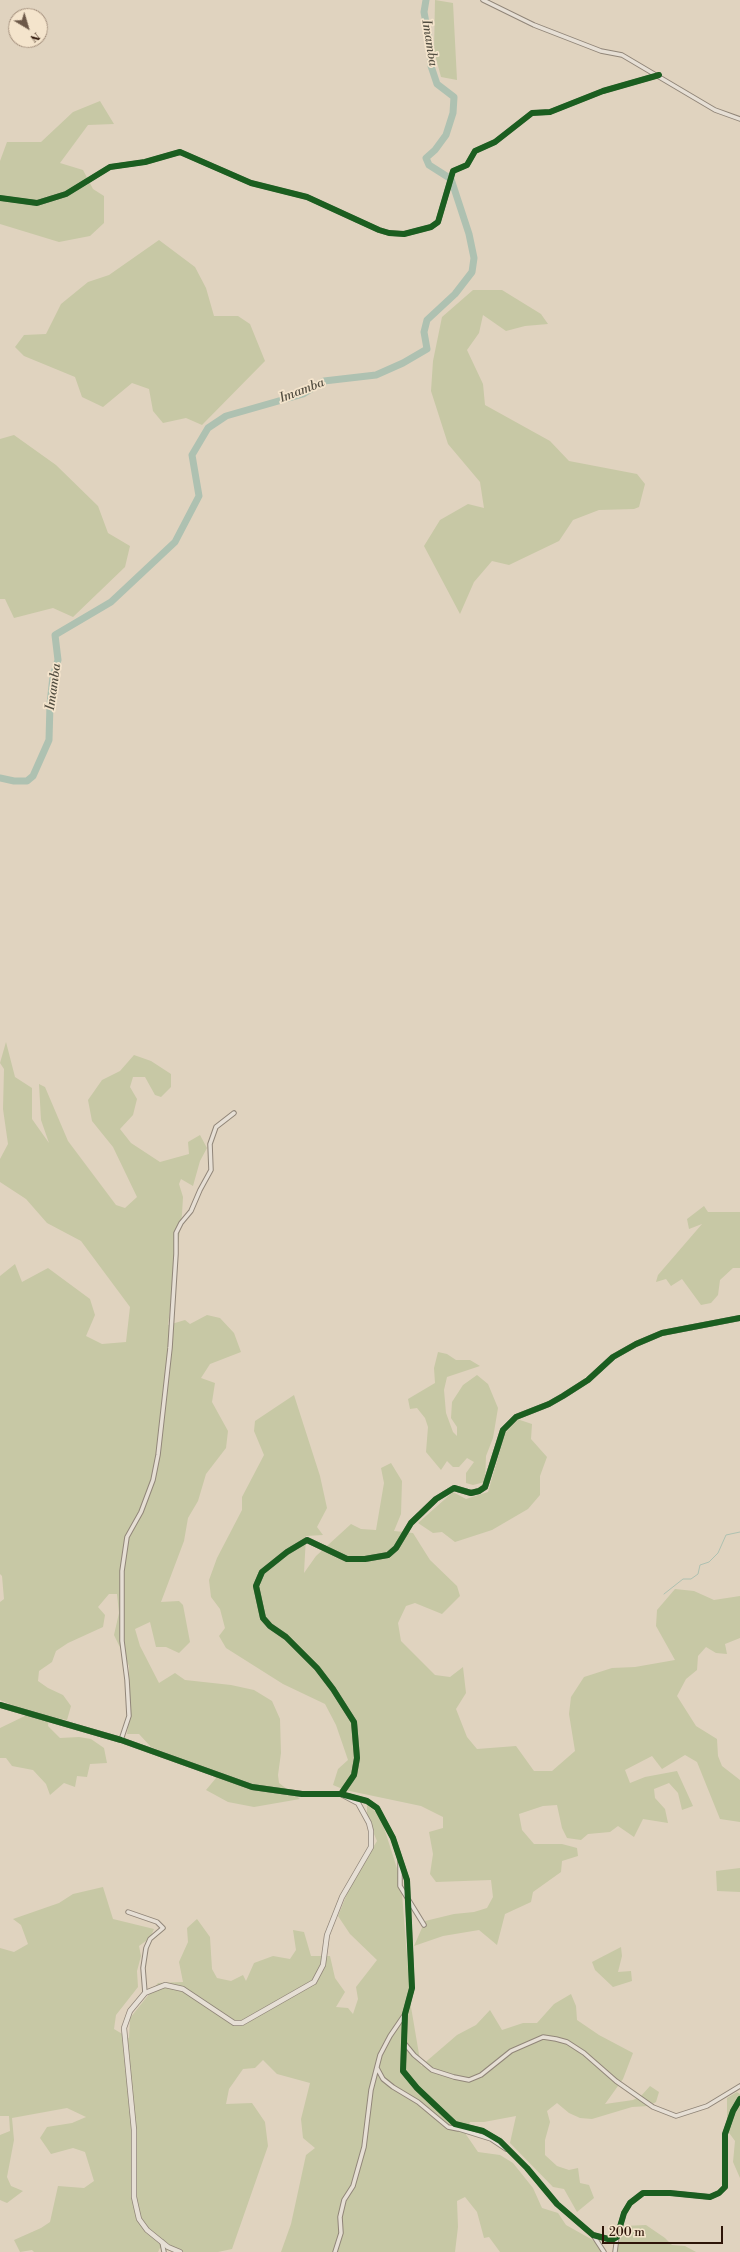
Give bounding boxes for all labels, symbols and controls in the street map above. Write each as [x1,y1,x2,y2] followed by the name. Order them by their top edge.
[8,8,48,48] north arrow
[418,19,440,67] water label: Imamba
[27,28,43,45] text: N
[277,375,327,407] water label: Imamba
[43,663,65,711] water label: Imamba
[604,2218,725,2244] scale bar
[609,2225,645,2240] text: 200 m

